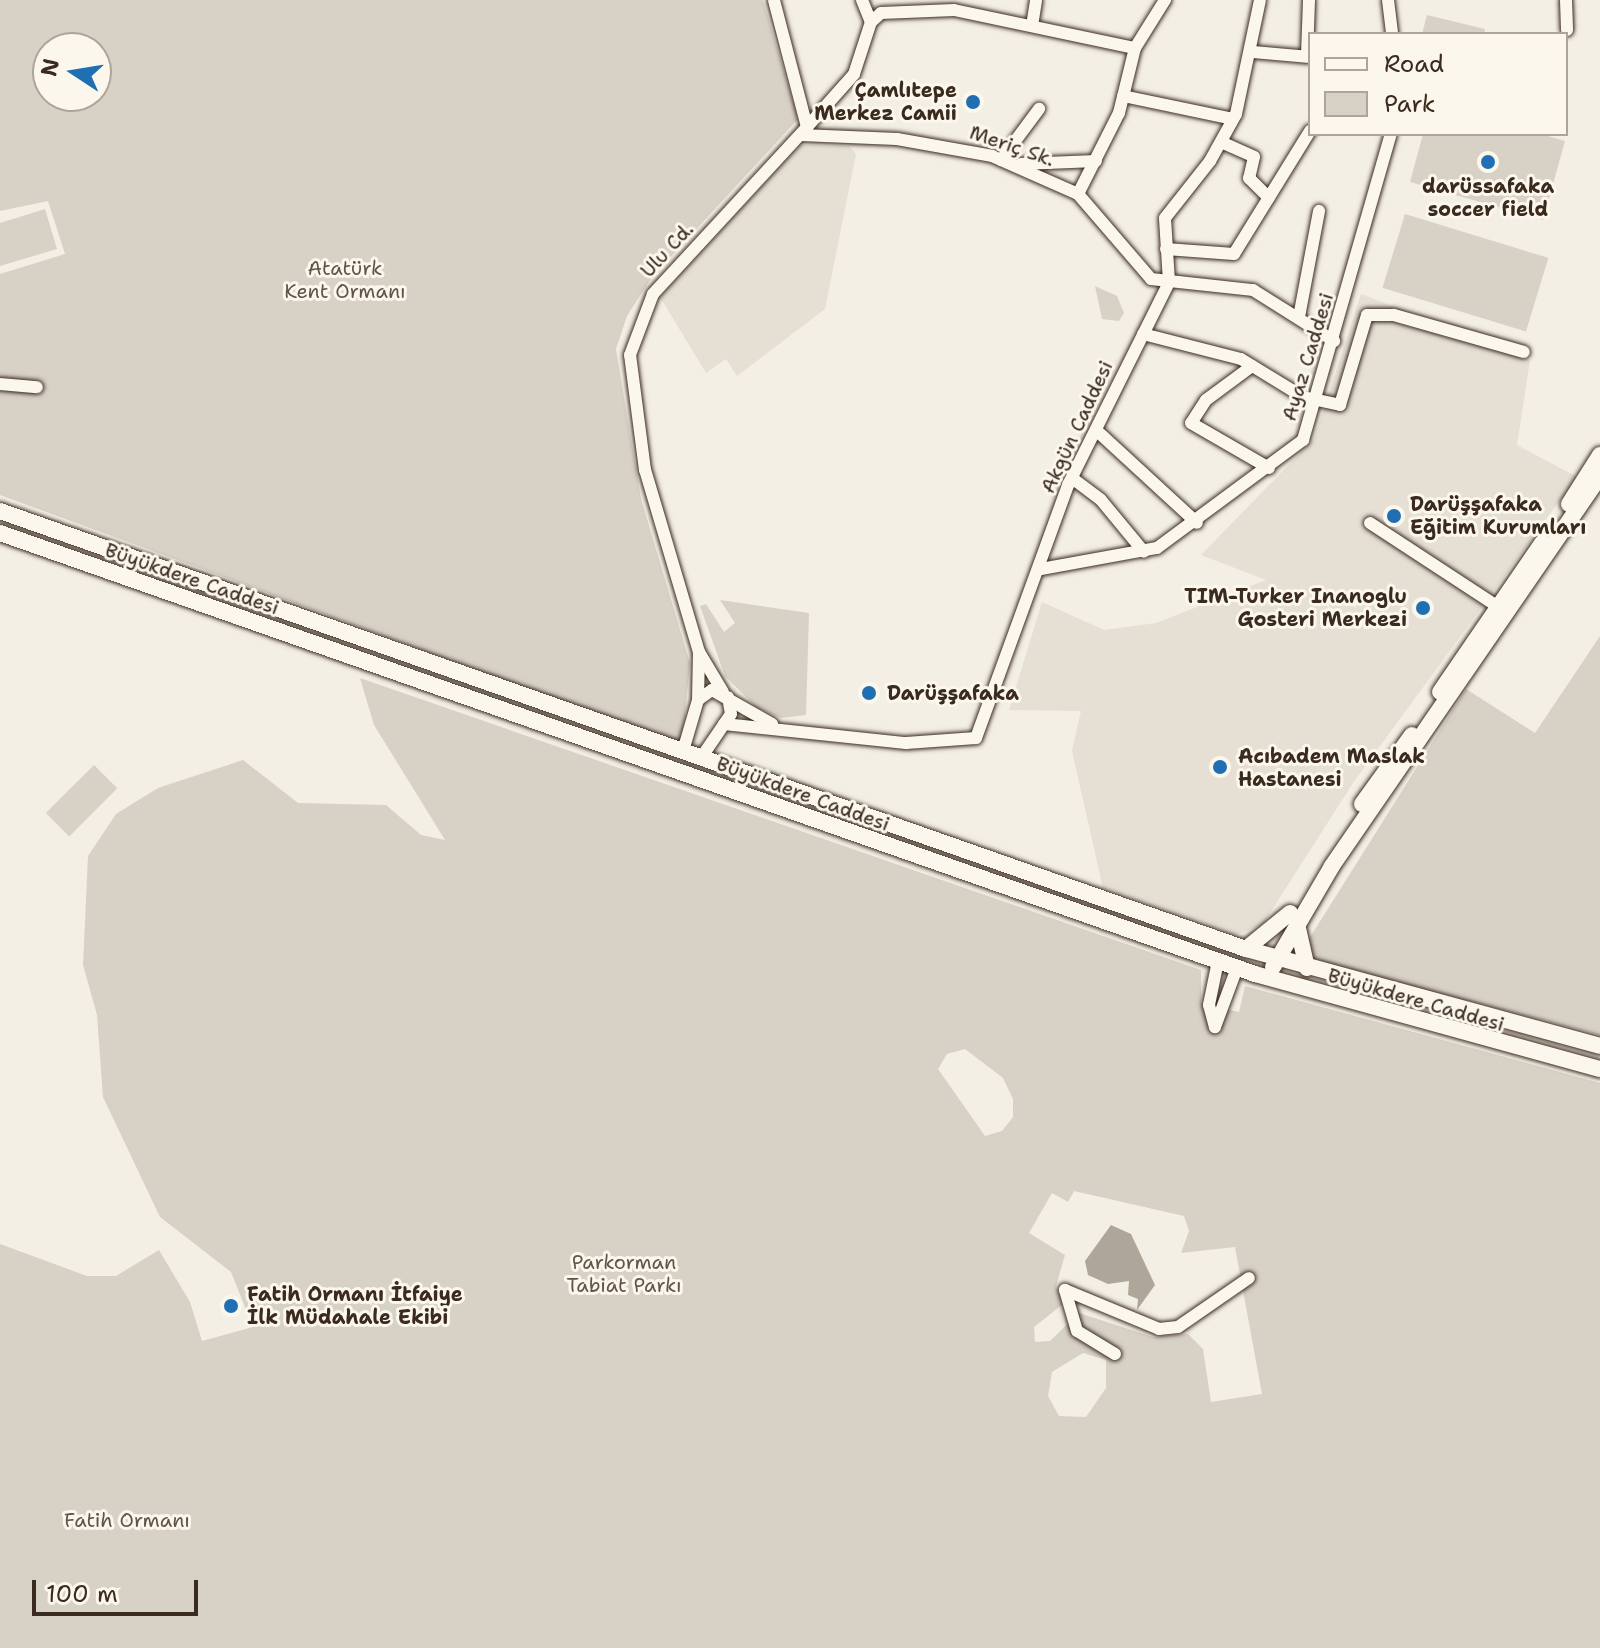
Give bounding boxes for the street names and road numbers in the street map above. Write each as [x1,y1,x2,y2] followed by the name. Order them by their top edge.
[966,120,1058,172] street label: Meriç Sk.
[636,217,698,283] street label: Ulu Cd.
[1277,290,1339,424] street label: Ayaz Caddesi
[1036,357,1118,497] street label: Akgün Caddesi
[102,538,282,620] street label: Büyükdere Caddesi
[713,752,893,836] street label: Büyükdere Caddesi
[1325,963,1507,1037] street label: Büyükdere Caddesi

